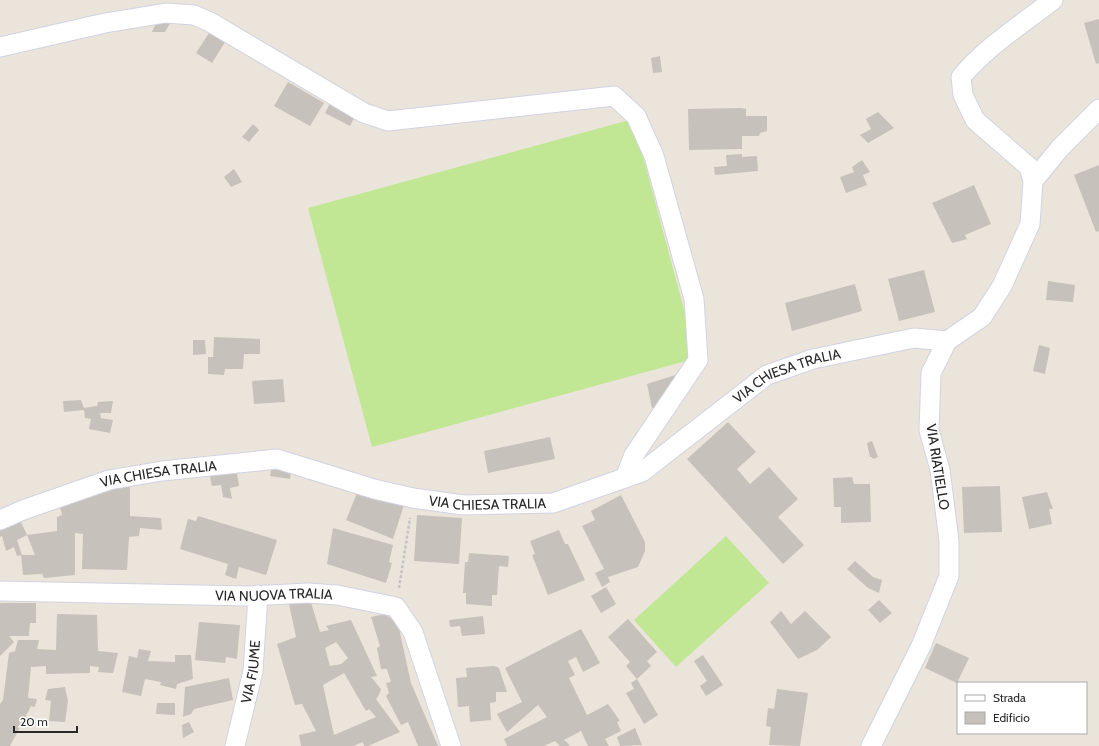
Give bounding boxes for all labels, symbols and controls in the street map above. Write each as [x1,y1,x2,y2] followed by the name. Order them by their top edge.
[729,344,843,407] street label: VIA CHIESA TRALIA
[922,423,954,512] street label: VIA RIATIELLO
[98,456,218,491] street label: VIA CHIESA TRALIA
[428,491,547,514] street label: VIA CHIESA TRALIA
[215,584,334,605] street label: VIA NUOVA TRALIA
[237,639,264,705] street label: VIA FIUME
[957,682,1087,734] legend
[993,690,1026,705] text: Strada
[14,708,77,734] scale bar
[993,710,1030,725] text: Edificio
[20,714,48,729] text: 20 m

